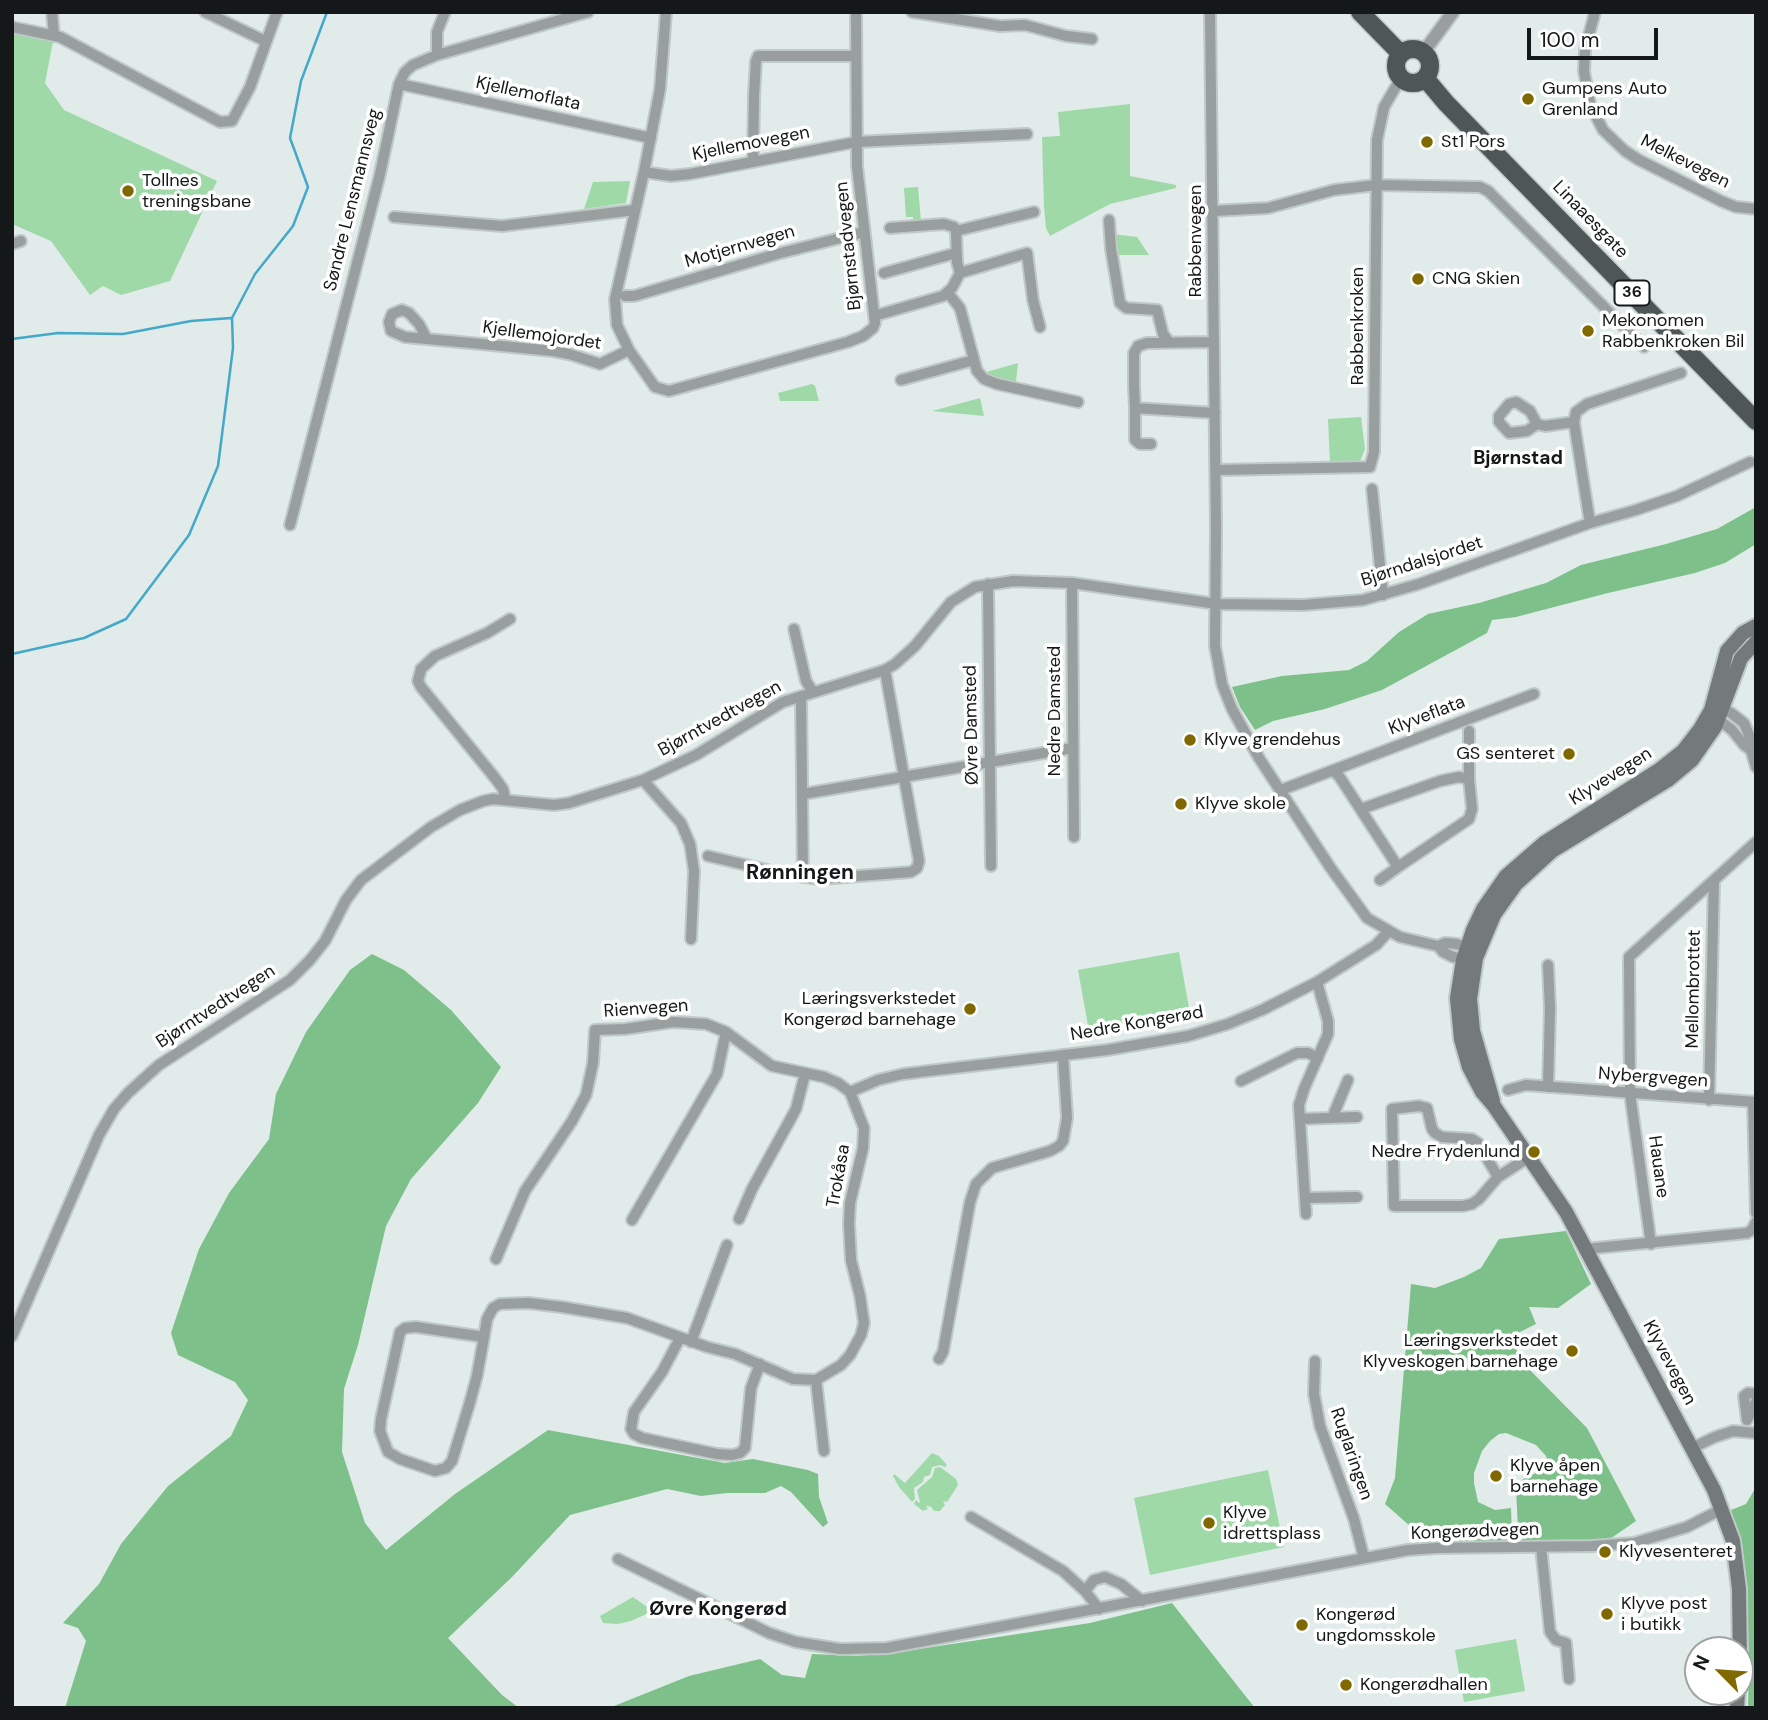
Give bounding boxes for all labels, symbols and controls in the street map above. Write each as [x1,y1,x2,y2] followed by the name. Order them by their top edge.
[1530,14,1661,58] scale bar
[1540,26,1600,54] text: 100 m
[474,72,582,116] street label: Kjellemoflata
[1542,78,1667,120] place label: Gumpens Auto Grenland
[1520,91,1536,107] marker: Gumpens Auto Grenland
[320,107,386,293] street label: Søndre Lensmannsveg
[690,122,812,166] street label: Kjellemovegen
[1637,130,1733,194] street label: Melkevegen
[1441,131,1505,153] place label: St1 Pors
[1419,134,1435,150] marker: St1 Pors
[142,170,251,212] place label: Tollnes treningsbane
[1548,177,1632,263] street label: Linaaesgate
[832,181,866,311] street label: Bjørnstadvegen
[120,183,136,199] marker: Tollnes treningsbane
[1185,185,1207,297] street label: Rabbenvegen
[683,221,797,273] street label: Motjernvegen
[1347,267,1369,385] street label: Rabbenkroken
[1432,268,1520,290] place label: CNG Skien
[1410,271,1426,287] marker: CNG Skien
[1614,280,1650,306] road number: 36
[1602,310,1744,352] place label: Mekonomen Rabbenkroken Bil
[481,317,603,355] street label: Kjellemojordet
[1580,323,1596,339] marker: Mekonomen Rabbenkroken Bil
[1473,448,1563,470] district label: Bjørnstad
[1358,532,1486,592] street label: Bjørndalsjordet
[1044,646,1066,776] street label: Nedre Damsted
[960,665,984,785] street label: Øvre Damsted
[655,676,785,762] street label: Bjørntvedtvegen
[1386,692,1468,740] street label: Klyveflata
[1204,729,1341,751] place label: Klyve grendehus
[1182,732,1198,748] marker: Klyve grendehus
[1456,743,1555,765] place label: GS senteret
[1566,743,1656,811] street label: Klyvevegen
[1561,746,1577,762] marker: GS senteret
[1195,793,1286,815] place label: Klyve skole
[1173,796,1189,812] marker: Klyve skole
[746,860,854,886] district label: Rønningen
[1682,929,1706,1049] street label: Mellombrottet
[153,961,279,1053] street label: Bjørntvedtvegen
[784,988,956,1030] place label: Læringsverkstedet Kongerød barnehage
[603,995,689,1023] street label: Rienvegen
[962,1001,978,1017] marker: Læringsverkstedet Kongerød barnehage
[1069,1002,1205,1046] street label: Nedre Kongerød
[1597,1063,1709,1093] street label: Nybergvegen
[1643,1134,1673,1200] street label: Hauane
[1371,1141,1520,1163] place label: Nedre Frydenlund
[823,1143,855,1209] street label: Trokåsa
[1526,1144,1542,1160] marker: Nedre Frydenlund
[1638,1317,1700,1409] street label: Klyvevegen
[1363,1330,1558,1372] place label: Læringsverkstedet Klyveskogen barnehage
[1564,1343,1580,1359] marker: Læringsverkstedet Klyveskogen barnehage
[1325,1405,1377,1503] street label: Ruglaringen
[1510,1455,1600,1498] place label: Klyve åpen barnehage
[1488,1468,1504,1484] marker: Klyve åpen barnehage
[1223,1502,1321,1544] place label: Klyve idrettsplass
[1201,1515,1217,1531] marker: Klyve idrettsplass
[1410,1519,1540,1545] street label: Kongerødvegen
[1619,1541,1733,1563] place label: Klyvesenteret
[1597,1544,1613,1560] marker: Klyvesenteret
[1621,1593,1707,1636] place label: Klyve post i butikk
[649,1599,787,1621] district label: Øvre Kongerød
[1316,1604,1436,1646] place label: Kongerød ungdomsskole
[1599,1606,1615,1622] marker: Klyve post i butikk
[1294,1617,1310,1633] marker: Kongerød ungdomsskole
[1684,1636,1754,1706] north arrow
[1687,1651,1716,1674] text: N
[1360,1674,1488,1696] place label: Kongerødhallen
[1338,1677,1354,1693] marker: Kongerødhallen

